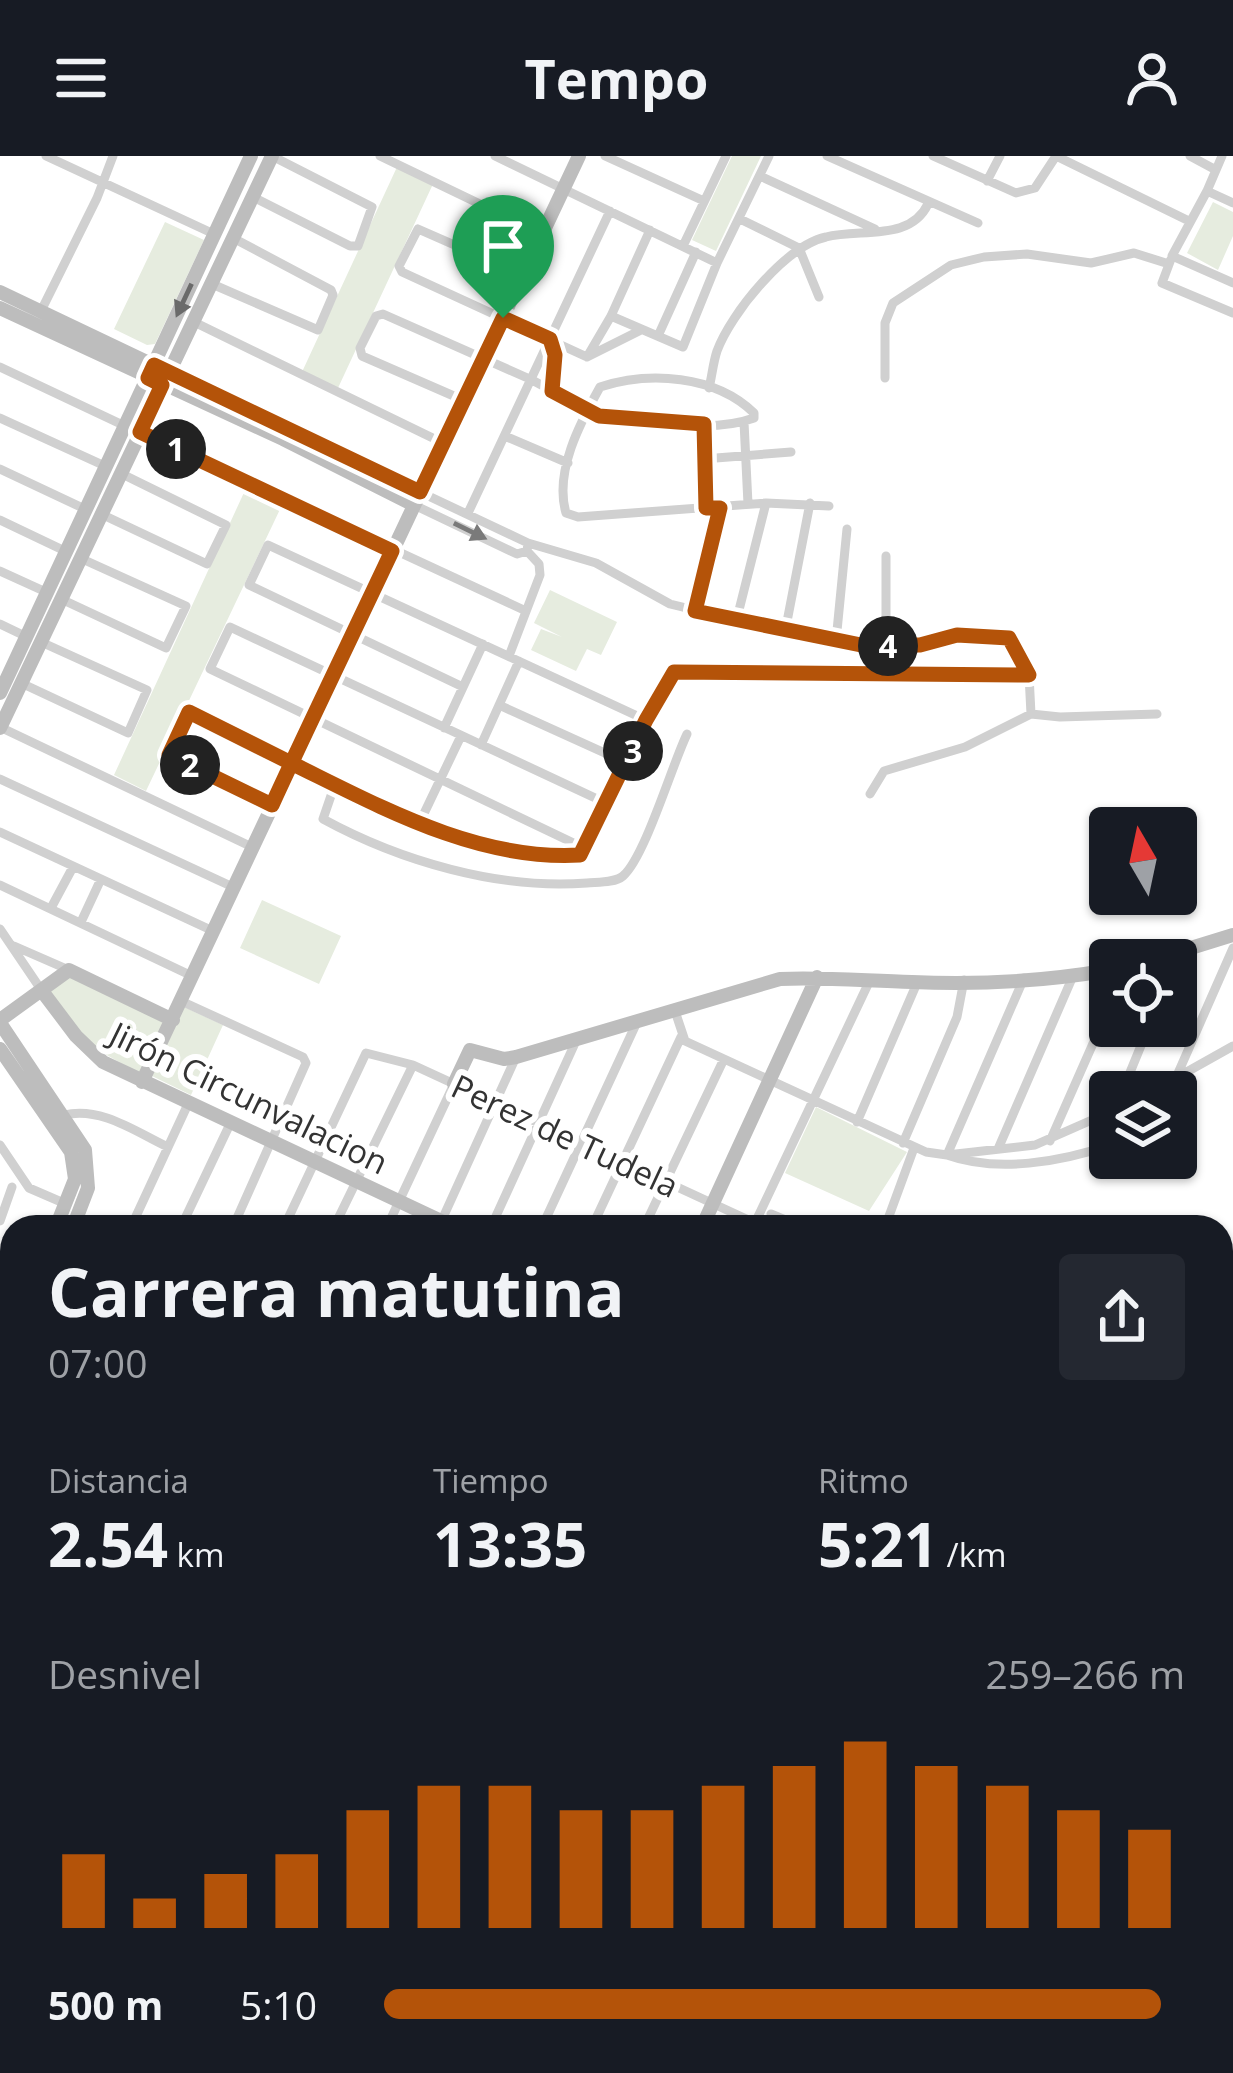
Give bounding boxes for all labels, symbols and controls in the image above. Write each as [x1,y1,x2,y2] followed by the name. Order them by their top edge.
[525,41,708,115] text: Tempo
[48,45,114,111] icon: menu
[1119,45,1185,111] icon: person
[452,195,554,318] pin
[470,213,536,279] icon: arrive
[174,283,194,318] one-way arrow
[146,419,206,479] pin: 1
[167,426,185,471] text: 1
[453,521,488,541] one-way arrow
[858,616,918,676] pin: 4
[879,623,897,668] text: 4
[603,721,663,781] pin: 3
[624,728,642,773] text: 3
[160,735,220,795] pin: 2
[181,742,199,787] text: 2
[1089,807,1197,915] north arrow
[1089,807,1197,1179] map controls
[1089,939,1197,1047] button: locate
[100,1009,396,1184] street label: Jirón Circunvalacion
[444,1063,686,1208] street label: Perez de Tudela
[1089,1071,1197,1179] button: layers
[48,1246,625,1336] text: Carrera matutina
[1059,1254,1185,1380] button: share
[48,1336,147,1389] text: 07:00
[48,1458,189,1503] text: Distancia
[433,1458,549,1503] text: Tiempo
[818,1458,909,1503] text: Ritmo
[48,1503,168,1585] text: 2.54
[433,1503,587,1585] text: 13:35
[818,1503,938,1585] text: 5:21
[168,1532,225,1577] text: km
[938,1532,1007,1577] text: /km
[48,1647,202,1700] text: Desnivel
[985,1647,1185,1700] text: 259–266 m
[48,1978,163,2031] text: 500 m
[240,1978,317,2031] text: 5:10

